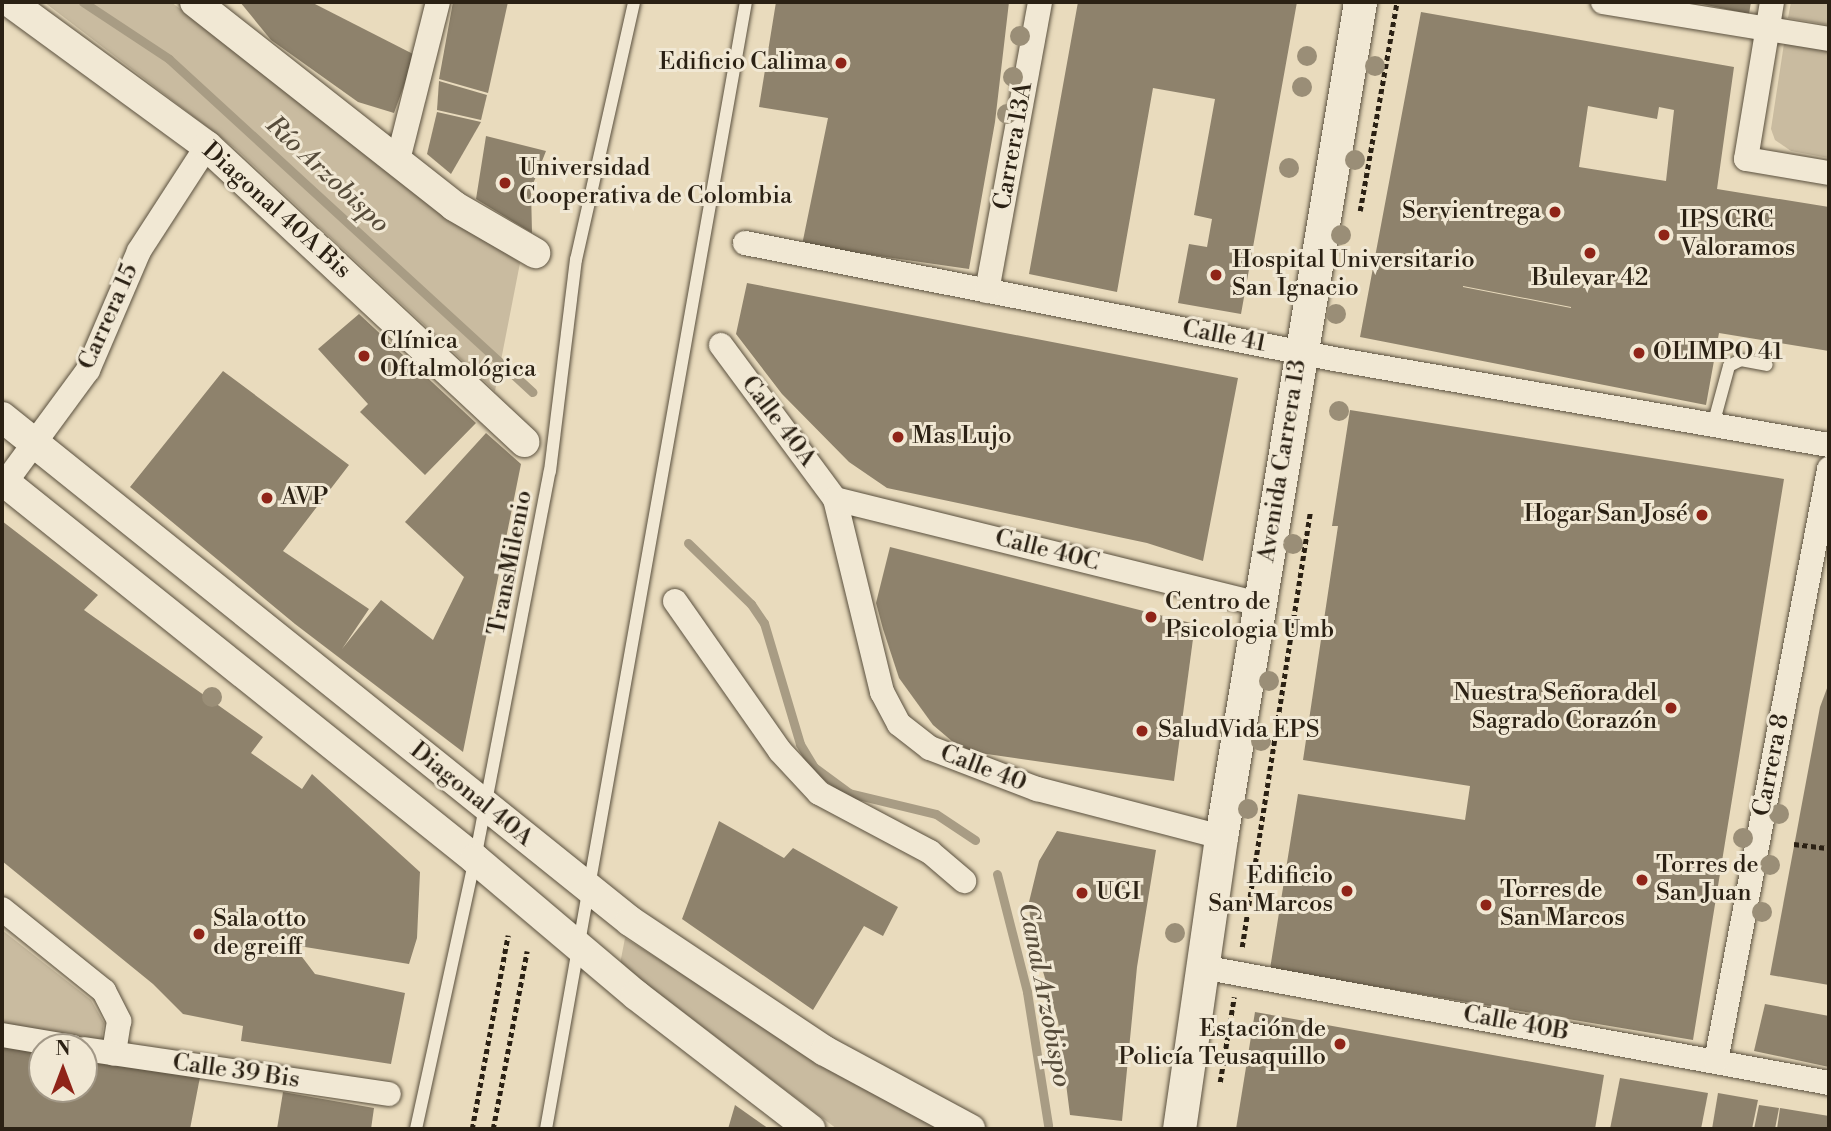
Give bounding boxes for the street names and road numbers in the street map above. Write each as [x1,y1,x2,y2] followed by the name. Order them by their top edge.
[989,80,1039,212] street label: Carrera 13A
[196,137,356,285] street label: Diagonal 40A Bis
[73,260,145,374] street label: Carrera 15
[1180,315,1268,359] street label: Calle 41
[1253,358,1313,564] street label: Avenida Carrera 13
[734,371,822,473] street label: Calle 40A
[483,488,539,638] street label: TransMilenio
[992,524,1102,578] street label: Calle 40C
[1748,711,1796,819] street label: Carrera 8
[404,737,538,853] street label: Diagonal 40A
[936,739,1030,799] street label: Calle 40
[1461,1001,1571,1047] street label: Calle 40B
[171,1049,301,1095] street label: Calle 39 Bis

